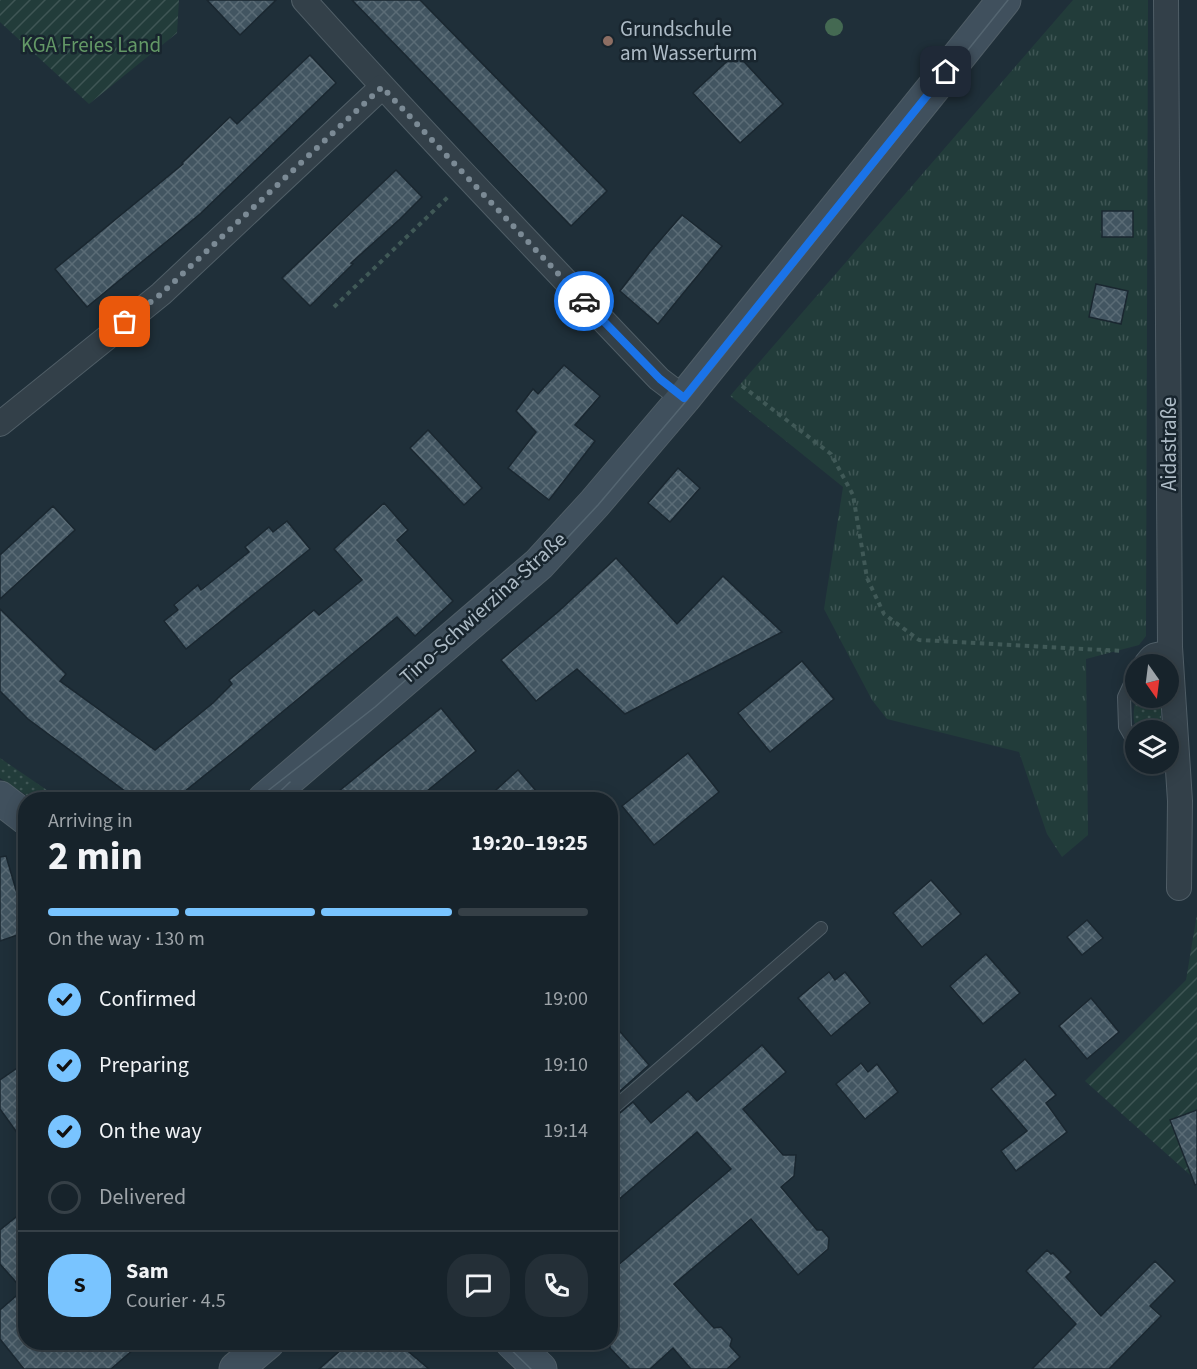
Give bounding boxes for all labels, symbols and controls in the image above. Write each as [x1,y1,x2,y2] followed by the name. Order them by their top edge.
[620,14,757,68] place label: Grundschule am Wasserturm
[21,30,161,60] park label: KGA Freies Land
[601,34,615,48] marker: Grundschule am Wasserturm
[920,46,971,97] pin
[929,55,962,88] icon: home
[554,271,614,331] courier
[568,285,601,318] icon: car
[99,296,150,347] pin
[108,305,141,338] icon: bag
[1154,397,1184,491] street label: Aidastraße
[393,525,573,691] street label: Tino-Schwierzina-Straße
[1125,654,1179,708] north arrow
[1125,654,1179,774] map controls
[1125,720,1179,774] button: layers
[48,807,133,835] text: Arriving in
[471,827,588,859] text: 19:20–19:25
[48,829,143,885] text: 2 min
[48,925,205,953] text: On the way · 130 m
[48,983,81,1016] icon: check
[99,983,196,1015] text: Confirmed
[543,985,588,1013] text: 19:00
[48,1049,81,1082] icon: check
[99,1049,189,1081] text: Preparing
[543,1051,588,1079] text: 19:10
[48,1115,81,1148] icon: check
[99,1115,202,1147] text: On the way
[543,1117,588,1145] text: 19:14
[99,1181,186,1213] text: Delivered
[447,1254,510,1317] button: chat
[525,1254,588,1317] button: phone
[126,1255,169,1287] text: Sam
[73,1269,86,1301] text: S
[126,1287,226,1315] text: Courier · 4.5

